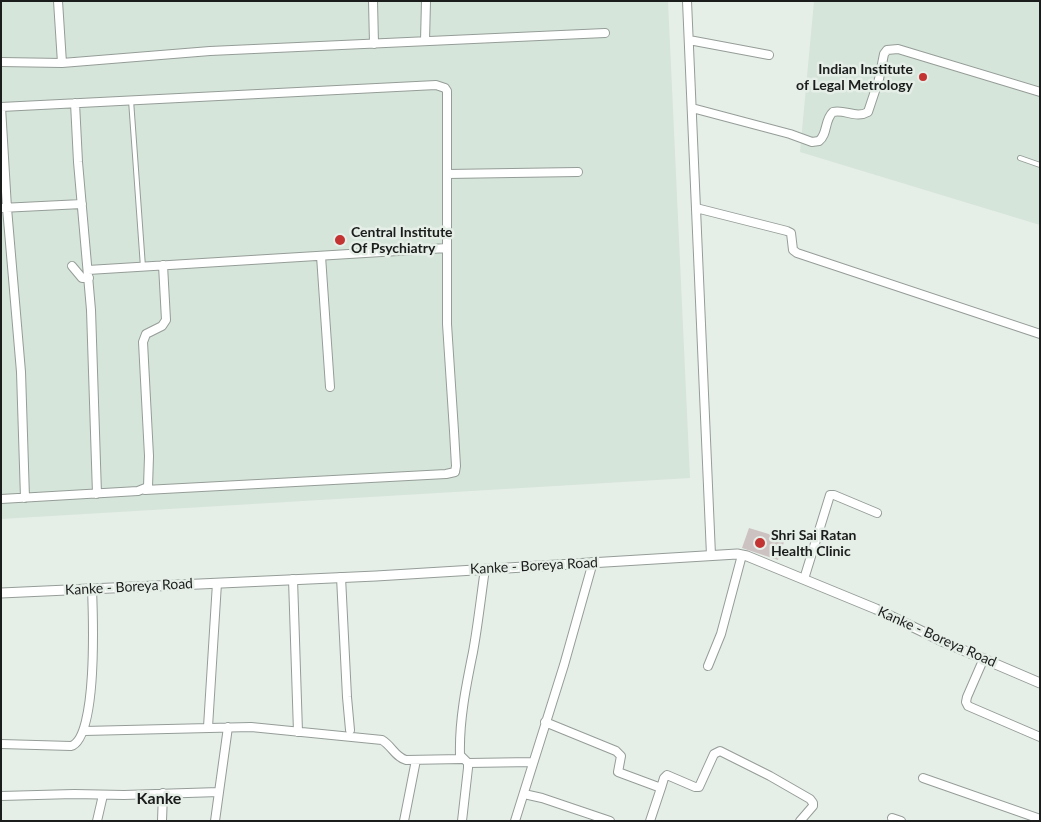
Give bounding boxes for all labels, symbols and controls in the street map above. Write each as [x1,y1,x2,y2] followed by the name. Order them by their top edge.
[796,61,913,94] place label: Indian Institute of Legal Metrology
[917,71,929,83] marker: Indian Institute of Legal Metrology
[351,224,453,256] place label: Central Institute Of Psychiatry
[333,233,347,247] marker: Central Institute Of Psychiatry
[771,527,856,560] place label: Shri Sai Ratan Health Clinic
[753,536,767,550] marker: Shri Sai Ratan Health Clinic
[470,554,598,578] street label: Kanke - Boreya Road
[65,575,193,599] street label: Kanke - Boreya Road
[875,603,999,671] street label: Kanke - Boreya Road
[137,789,181,809] district label: Kanke

